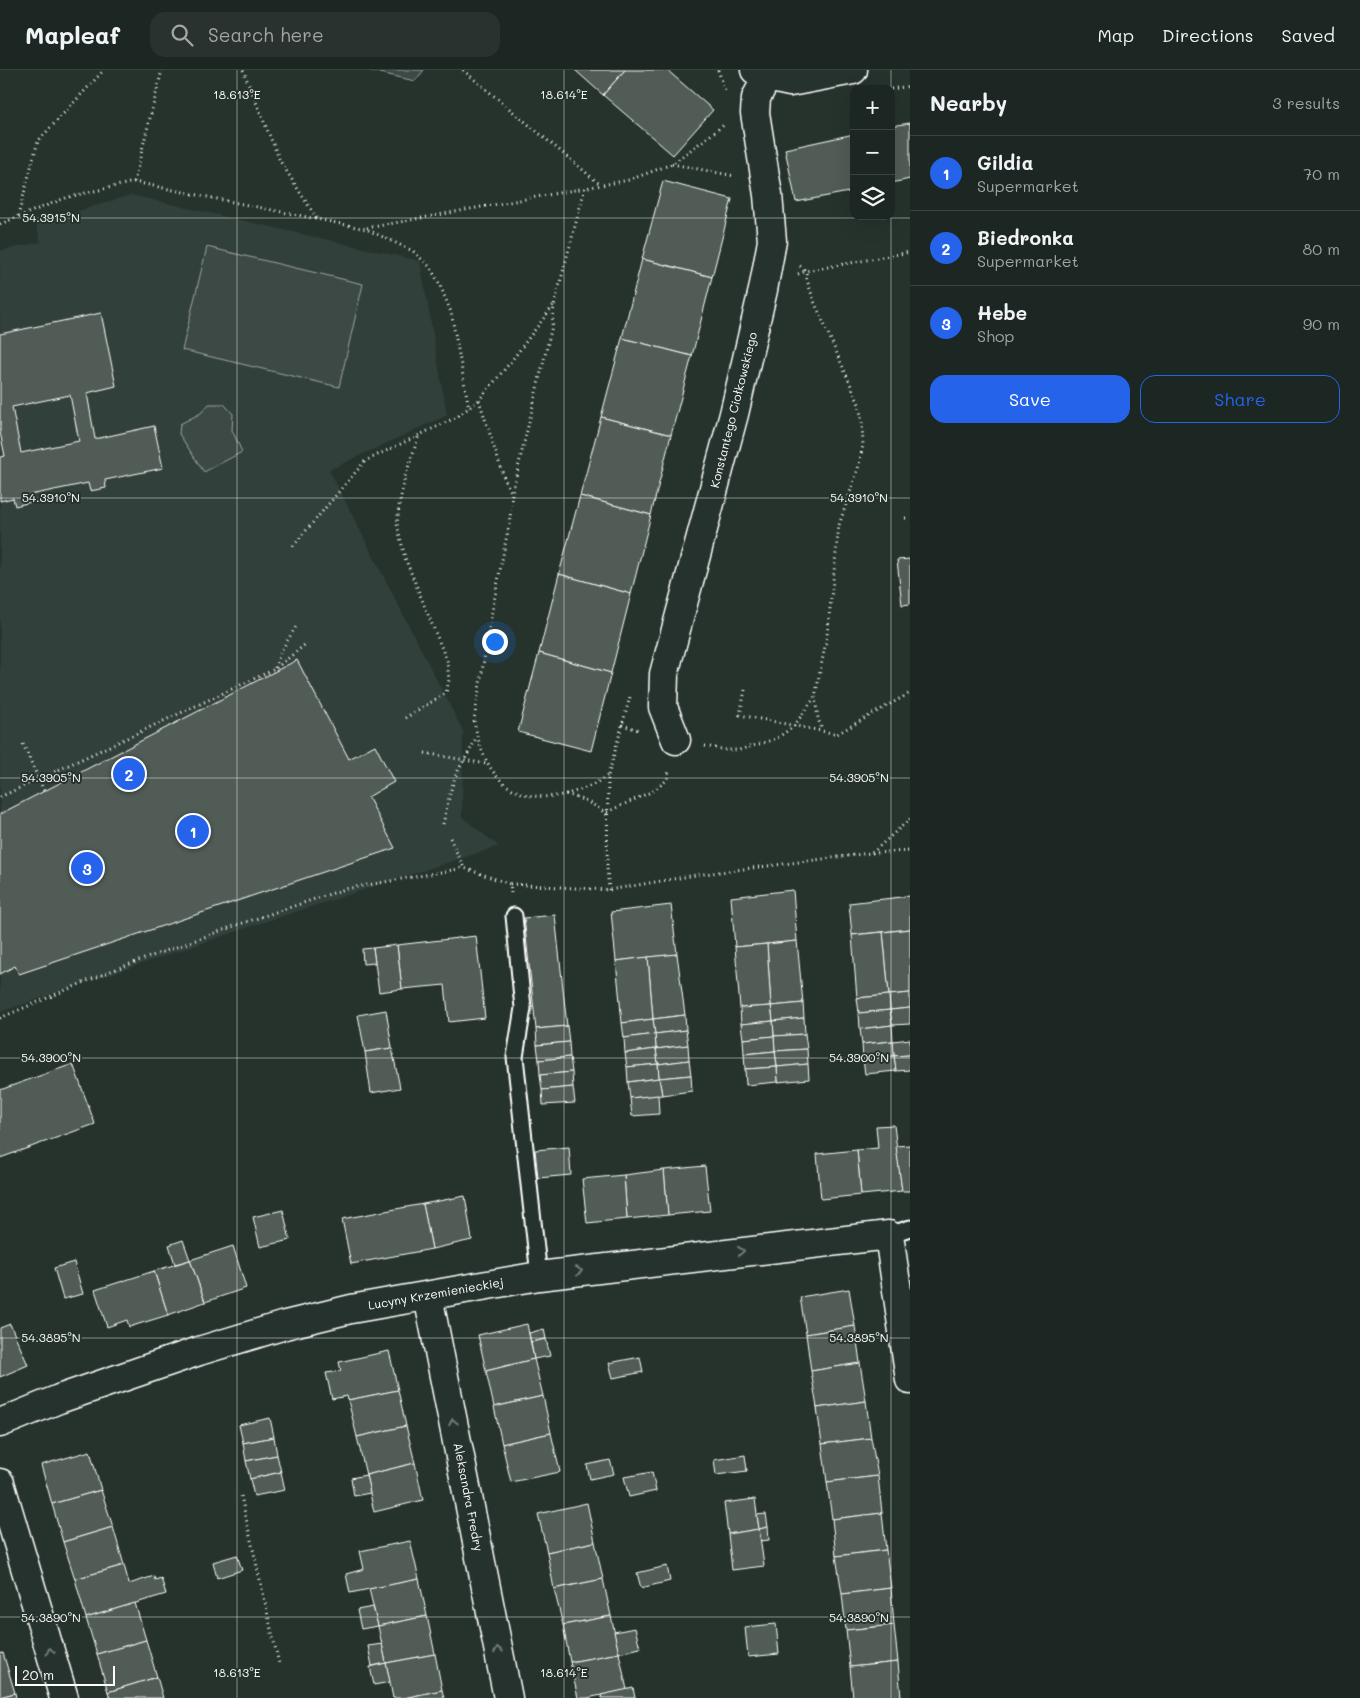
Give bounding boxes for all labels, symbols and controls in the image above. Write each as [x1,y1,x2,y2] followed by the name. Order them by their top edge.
[150,12,500,57] search box
[25,19,120,50] text: Mapleaf
[168,21,196,49] icon: search
[208,22,324,47] text: Search here
[1097,23,1134,47] text: Map
[1162,23,1254,47] text: Directions
[1282,23,1335,47] text: Saved
[850,85,895,220] map controls
[850,85,895,130] button: +
[213,86,261,102] text: 18.613°E
[540,86,588,102] text: 18.614°E
[930,89,1007,116] text: Nearby
[1272,92,1340,113] text: 3 results
[850,130,895,175] button: −
[977,150,1033,175] text: Gildia
[942,163,950,184] text: 1
[1303,163,1340,184] text: 70 m
[850,175,895,220] button: layers
[977,175,1079,196] text: Supermarket
[22,209,80,225] text: 54.3915°N
[977,225,1074,250] text: Biedronka
[942,238,950,259] text: 2
[1303,238,1340,259] text: 80 m
[977,250,1079,271] text: Supermarket
[977,300,1027,325] text: Hebe
[941,313,951,334] text: 3
[1303,313,1340,334] text: 90 m
[977,325,1014,346] text: Shop
[706,330,760,489] street label: Konstantego Ciołkowskiego
[930,375,1130,423] button: Save
[1140,375,1340,423] button: Share
[22,489,80,505] text: 54.3910°N
[830,489,888,505] text: 54.3910°N
[482,629,508,655] your location
[113,755,145,793] pin: 2
[21,769,81,785] text: 54.3905°N
[829,769,889,785] text: 54.3905°N
[177,812,209,850] pin: 1
[71,849,103,887] pin: 3
[21,1049,81,1065] text: 54.3900°N
[829,1049,889,1065] text: 54.3900°N
[737,1246,745,1257] one-way arrow
[576,1266,584,1277] one-way arrow
[367,1273,505,1313] street label: Lucyny Krzemienieckiej
[21,1329,81,1345] text: 54.3895°N
[829,1329,889,1345] text: 54.3895°N
[448,1418,458,1427] one-way arrow
[451,1441,487,1552] street label: Aleksandra Fredry
[21,1609,81,1625] text: 54.3890°N
[829,1609,889,1625] text: 54.3890°N
[493,1646,504,1655] one-way arrow
[45,1648,55,1656] one-way arrow
[15,1663,115,1686] scale bar
[213,1664,261,1680] text: 18.613°E
[540,1664,588,1680] text: 18.614°E
[22,1665,54,1684] text: 20 m

